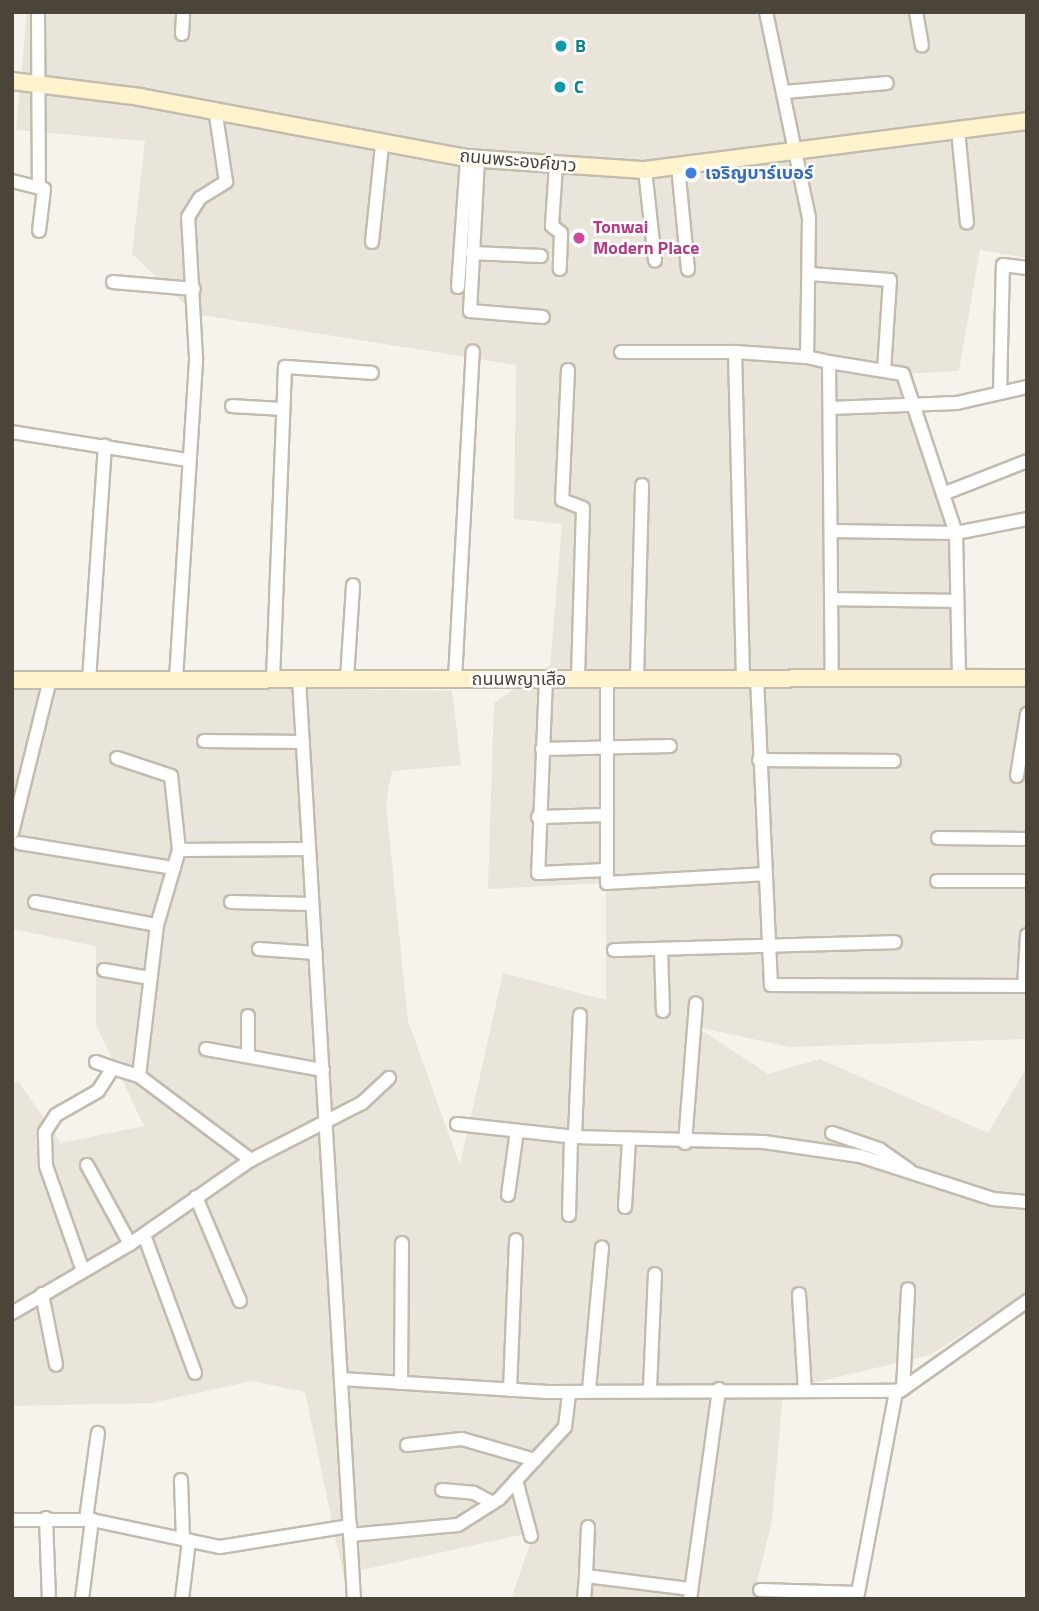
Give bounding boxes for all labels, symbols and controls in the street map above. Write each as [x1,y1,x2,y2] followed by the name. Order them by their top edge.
[575,35,586,57] place label: B
[553,38,569,54] marker: B
[574,76,584,98] place label: C
[552,79,568,95] marker: C
[459,145,577,177] street label: ถนนพระองค์ขาว
[705,162,813,184] place label: เจริญบาร์เบอร์
[683,165,699,181] marker: เจริญบาร์เบอร์
[593,217,699,260] place label: Tonwai Modern Place
[571,230,587,246] marker: Tonwai Modern Place
[472,668,566,690] street label: ถนนพญาเสือ

